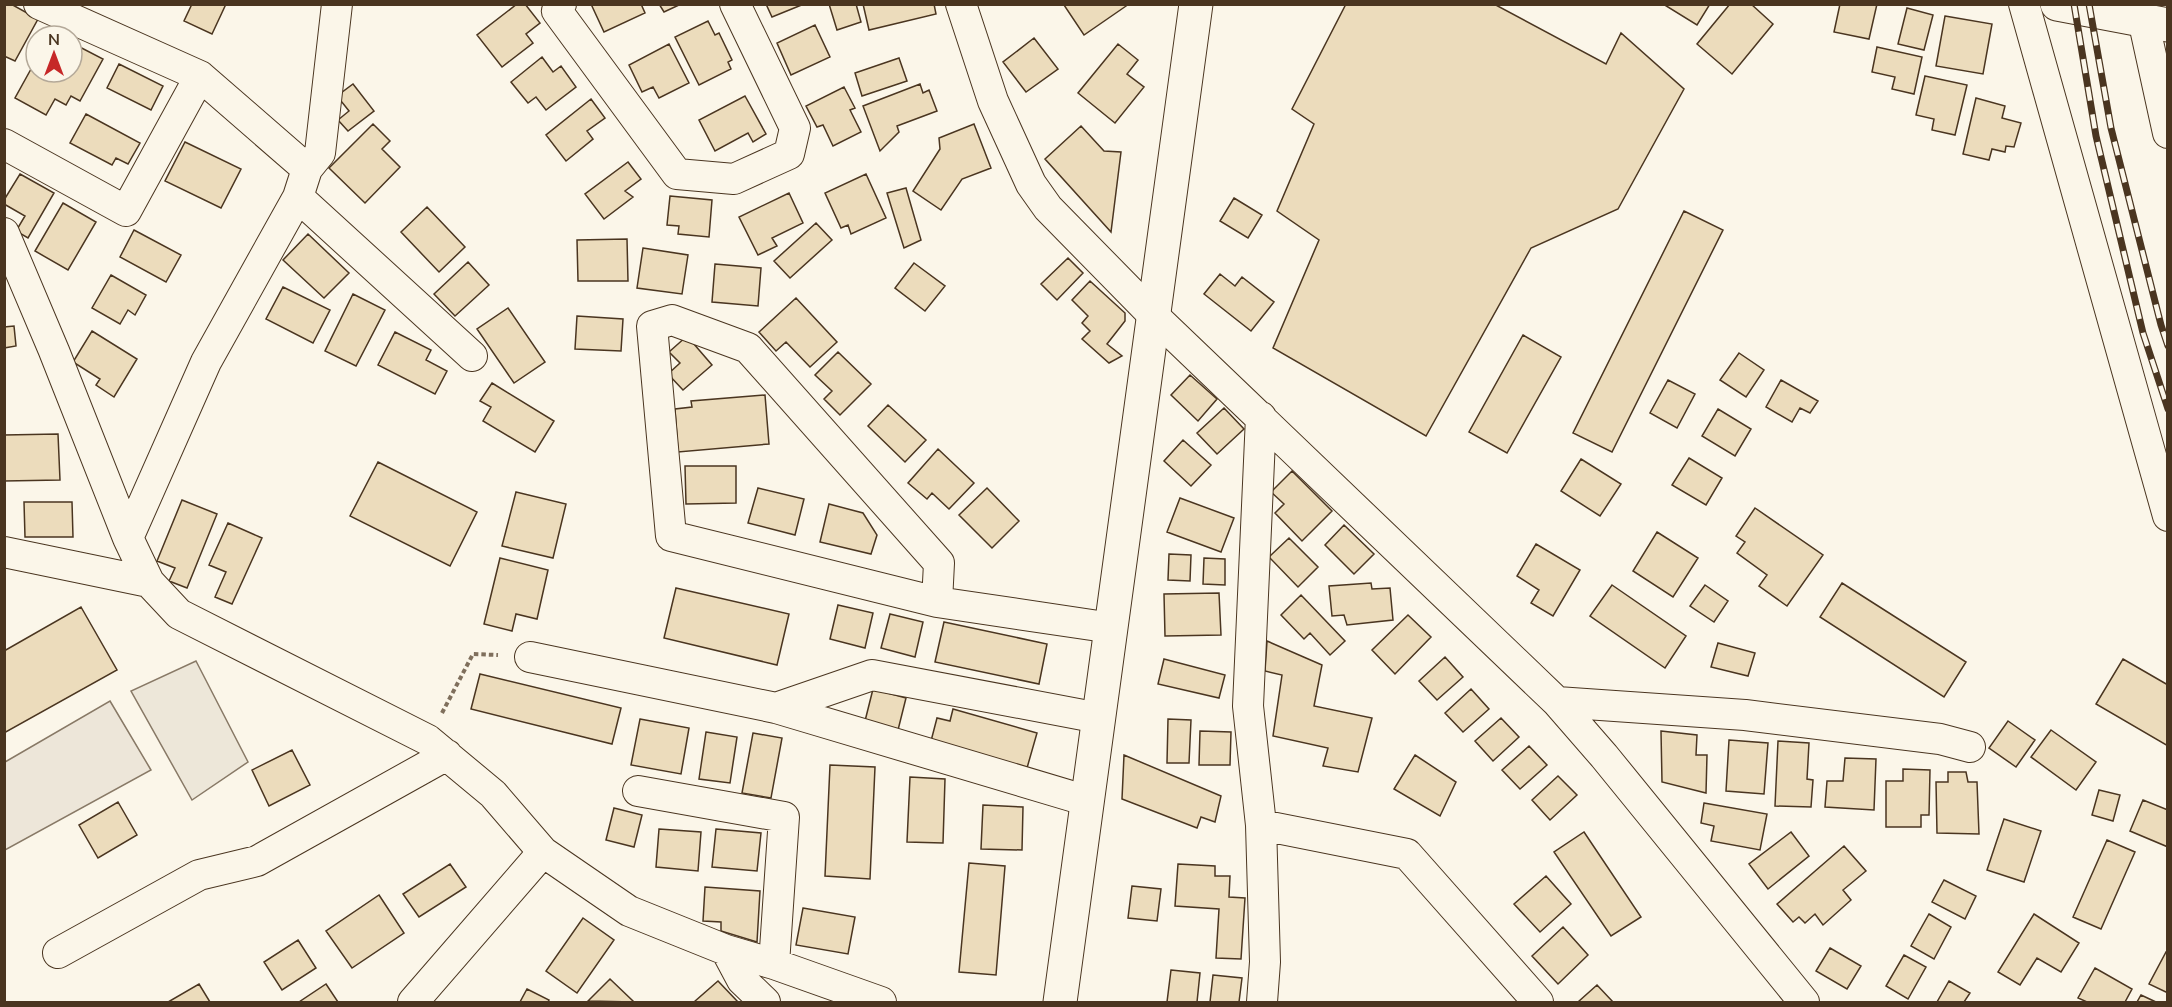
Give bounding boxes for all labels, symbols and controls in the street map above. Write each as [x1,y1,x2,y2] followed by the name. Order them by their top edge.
[24,24,84,84] north arrow
[48,29,60,51] text: N

